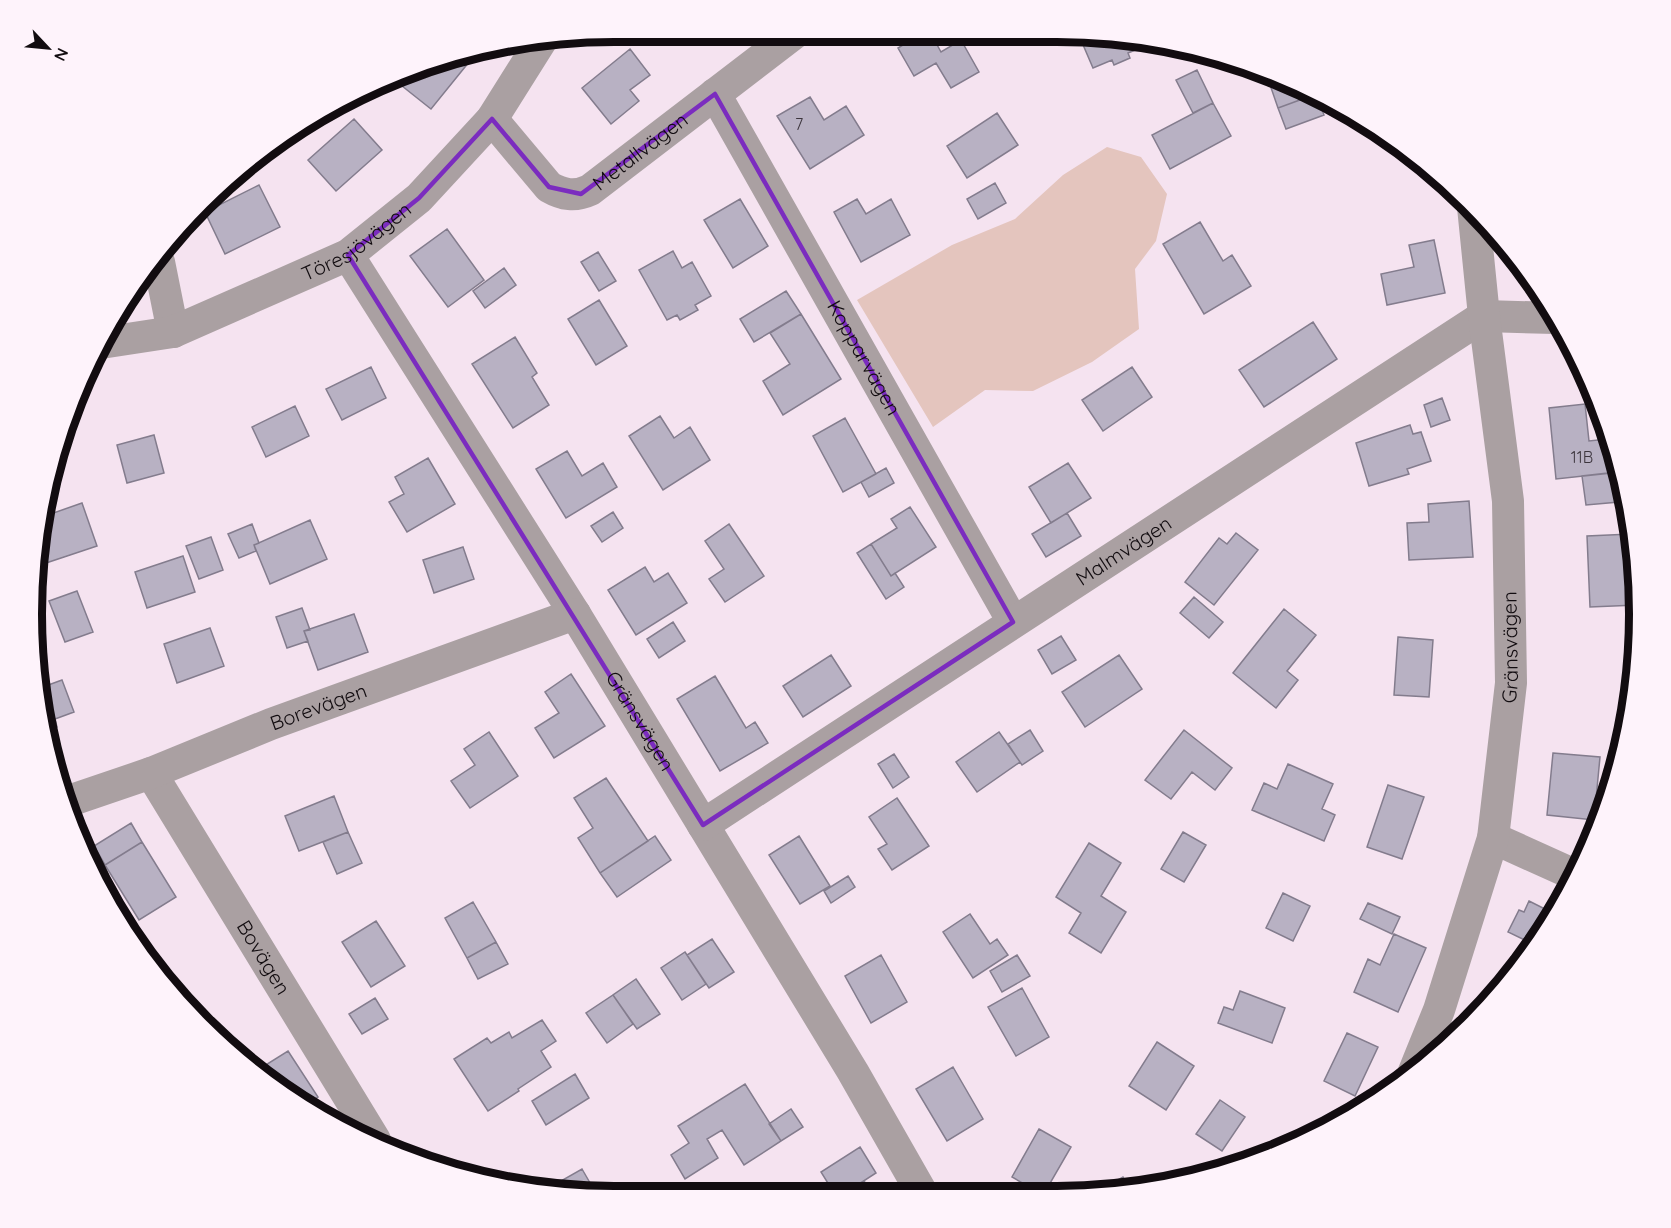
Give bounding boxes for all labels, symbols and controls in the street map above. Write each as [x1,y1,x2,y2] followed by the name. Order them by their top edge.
[18,18,78,78] north arrow
[50,45,73,64] text: N
[587,107,692,195] street label: Metallvägen
[795,114,803,134] house number: 7
[297,196,416,286] street label: Töresjövägen
[822,296,907,419] street label: Kopparvägen
[1571,447,1593,467] house number: 11B
[1071,510,1176,591] street label: Malmvägen
[1496,591,1523,705] street label: Gränsvägen
[601,666,680,775] street label: Gränsvägen
[266,677,370,735] street label: Borevägen
[232,915,296,999] street label: Bovägen

